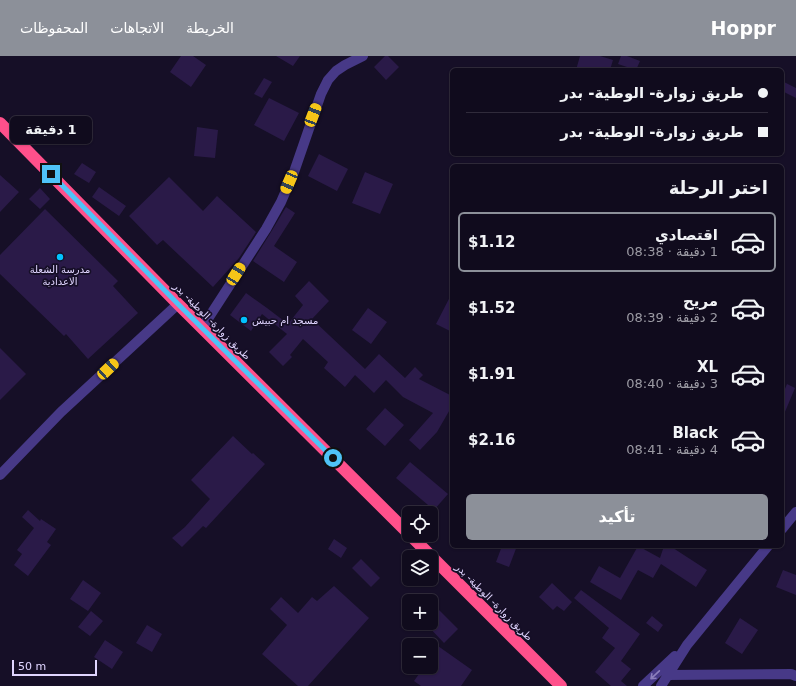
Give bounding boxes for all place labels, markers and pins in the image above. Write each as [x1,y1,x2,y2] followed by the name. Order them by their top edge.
[55,252,65,262] marker: مدرسة الشعلة الاعدادية
[30,264,90,287] place label: مدرسة الشعلة الاعدادية
[239,315,249,325] marker: مسجد ام حبيش
[252,315,318,326] place label: مسجد ام حبيش

